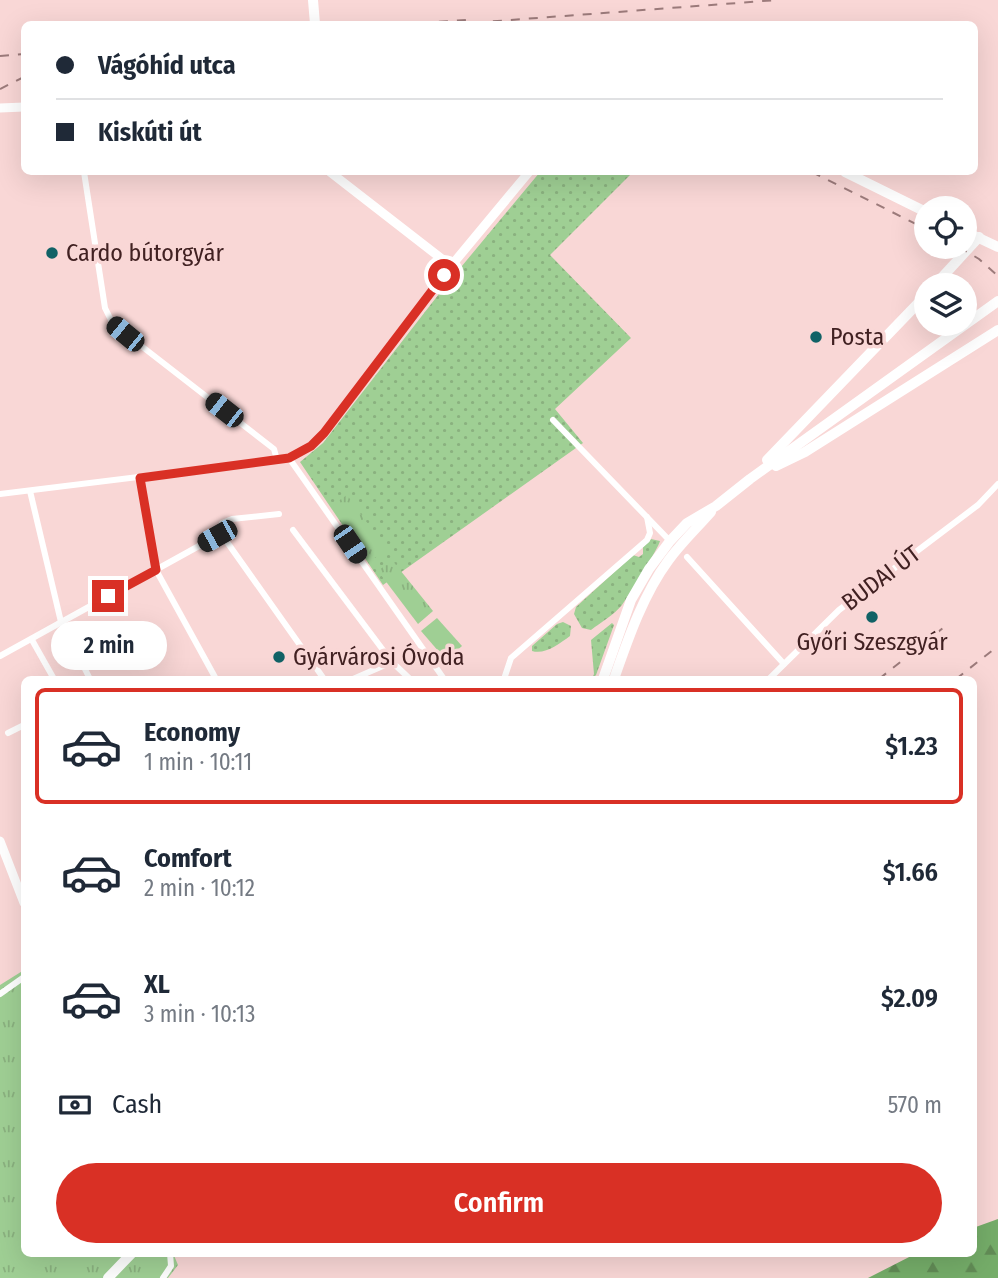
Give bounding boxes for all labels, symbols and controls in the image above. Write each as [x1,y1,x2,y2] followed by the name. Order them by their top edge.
[98,50,236,81] text: Vágóhíd utca
[98,117,202,148] text: Kiskúti út
[914,196,977,336] map controls
[914,196,977,259] button: locate
[66,239,224,267] place label: Cardo bútorgyár
[44,245,60,261] marker: Cardo bútorgyár
[428,259,460,291] route start
[914,273,977,336] button: layers
[103,313,148,355] car
[830,323,884,351] place label: Posta
[808,329,824,345] marker: Posta
[201,389,248,431] car
[194,517,241,555] car
[330,521,371,567] car
[836,539,926,616] street label: BUDAI ÚT
[92,580,124,612] route end
[864,609,880,625] marker: Győri Szeszgyár
[50,620,166,670] callout: 2 min
[796,628,948,656] place label: Győri Szeszgyár
[83,631,135,659] text: 2 min
[293,643,465,671] place label: Gyárvárosi Óvoda
[271,649,287,665] marker: Gyárvárosi Óvoda
[60,715,123,778] icon: car
[144,717,240,748] text: Economy
[885,731,938,762] text: $1.23
[144,748,252,776] text: 1 min · 10:11
[60,841,123,904] icon: car
[144,843,232,874] text: Comfort
[883,857,938,888] text: $1.66
[144,874,255,902] text: 2 min · 10:12
[60,967,123,1030] icon: car
[144,969,170,1000] text: XL
[881,983,938,1014] text: $2.09
[144,1000,255,1028] text: 3 min · 10:13
[56,1086,94,1124] icon: cash
[112,1089,162,1120] text: Cash
[888,1091,942,1119] text: 570 m
[56,1163,942,1243] button: Confirm

